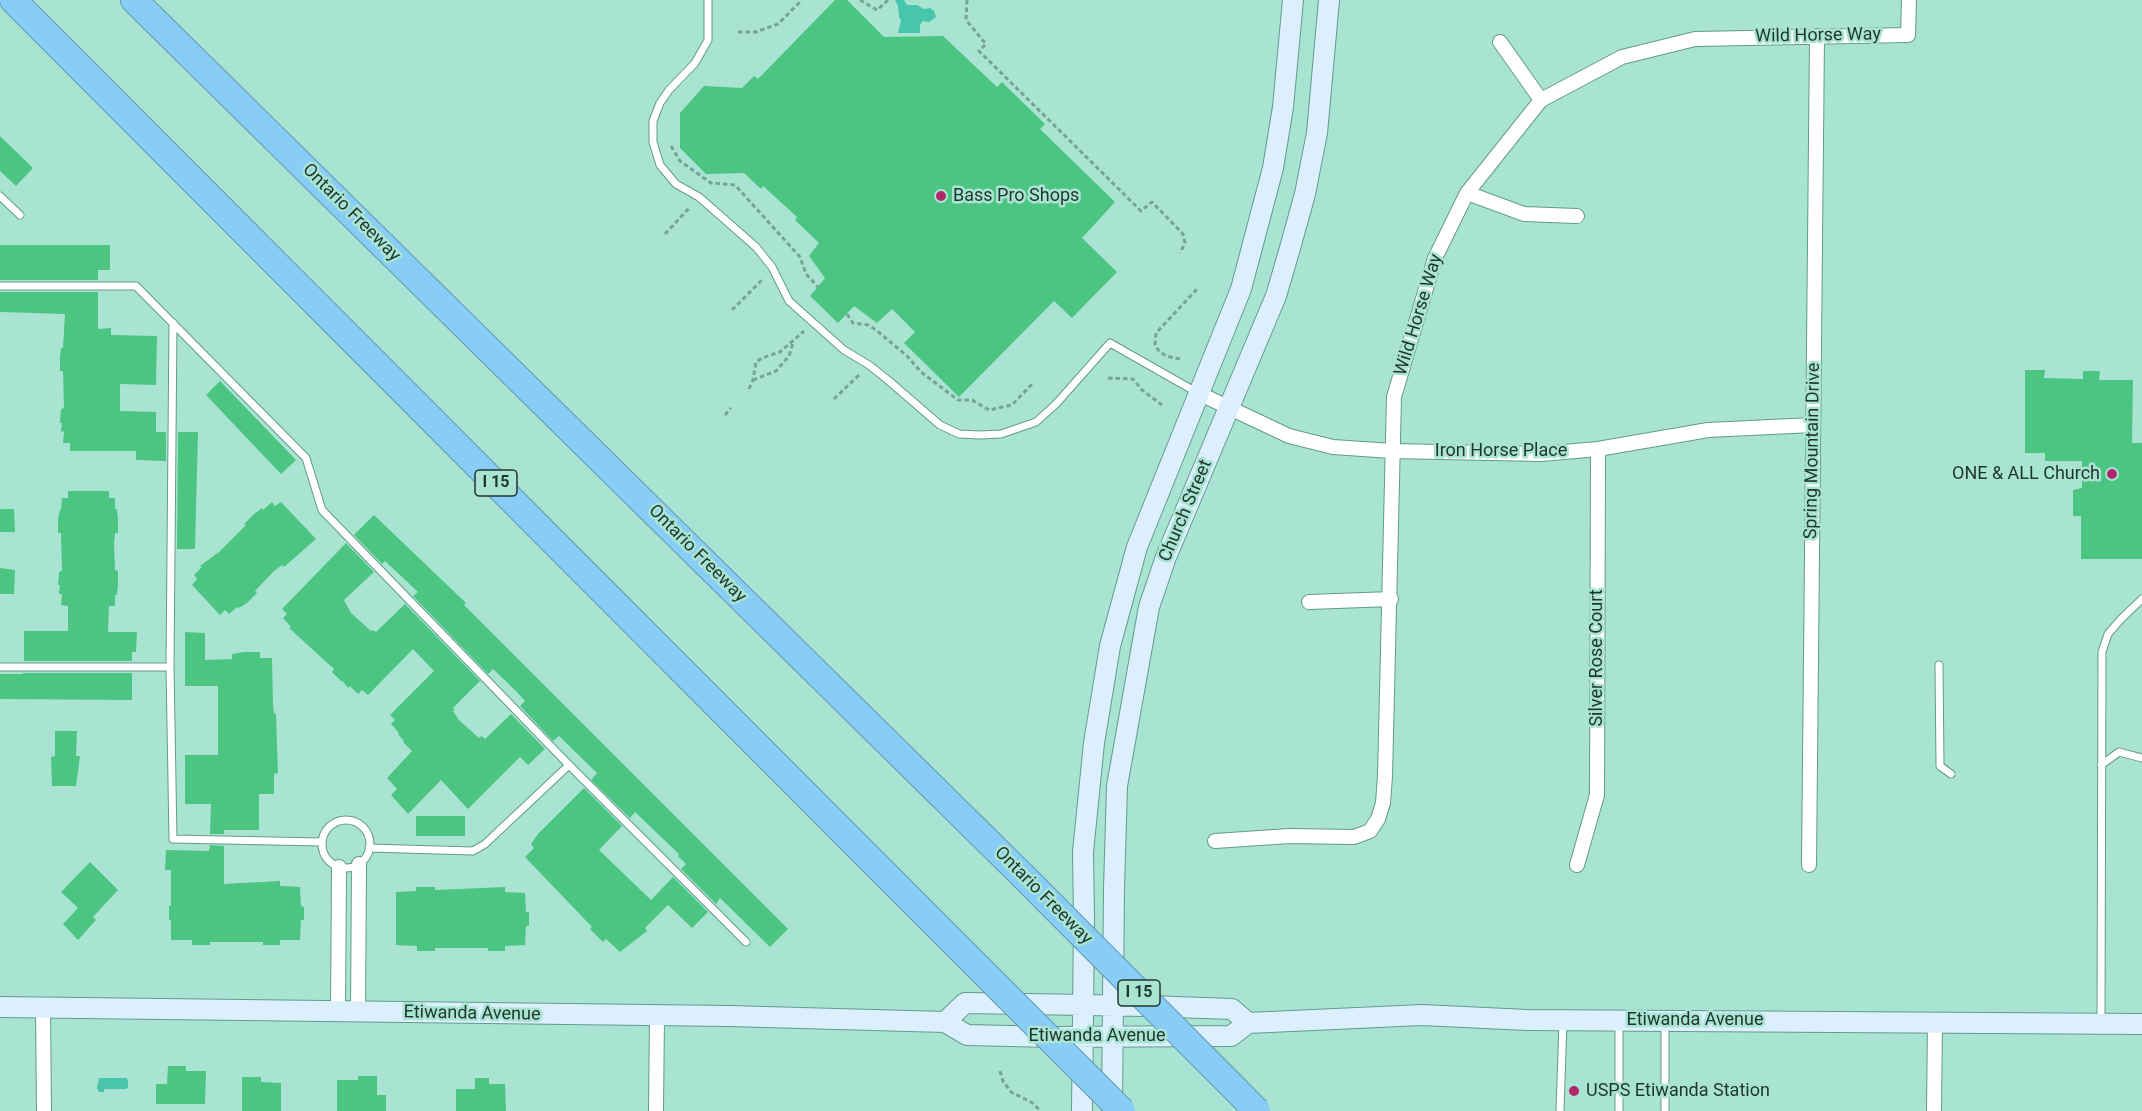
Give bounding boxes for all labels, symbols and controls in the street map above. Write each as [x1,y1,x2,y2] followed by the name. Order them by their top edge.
[1755,24,1881,48] street label: Wild Horse Way
[298,160,404,266] street label: Ontario Freeway
[953,185,1079,207] place label: Bass Pro Shops
[934,189,948,203] marker: Bass Pro Shops
[1390,252,1448,378] street label: Wild Horse Way
[1801,363,1825,539] street label: Spring Mountain Drive
[1435,440,1567,462] street label: Iron Horse Place
[1155,457,1217,565] street label: Church Street
[1952,463,2100,485] place label: ONE & ALL Church
[2105,467,2119,481] marker: ONE & ALL Church
[475,470,517,496] road number: I 15
[644,501,750,607] street label: Ontario Freeway
[1586,589,1608,727] street label: Silver Rose Court
[990,843,1096,949] street label: Ontario Freeway
[1118,980,1160,1006] road number: I 15
[403,1002,541,1026] street label: Etiwanda Avenue
[1626,1009,1764,1031] street label: Etiwanda Avenue
[1028,1025,1166,1047] street label: Etiwanda Avenue
[1586,1080,1770,1102] place label: USPS Etiwanda Station
[1567,1084,1581,1098] marker: USPS Etiwanda Station

